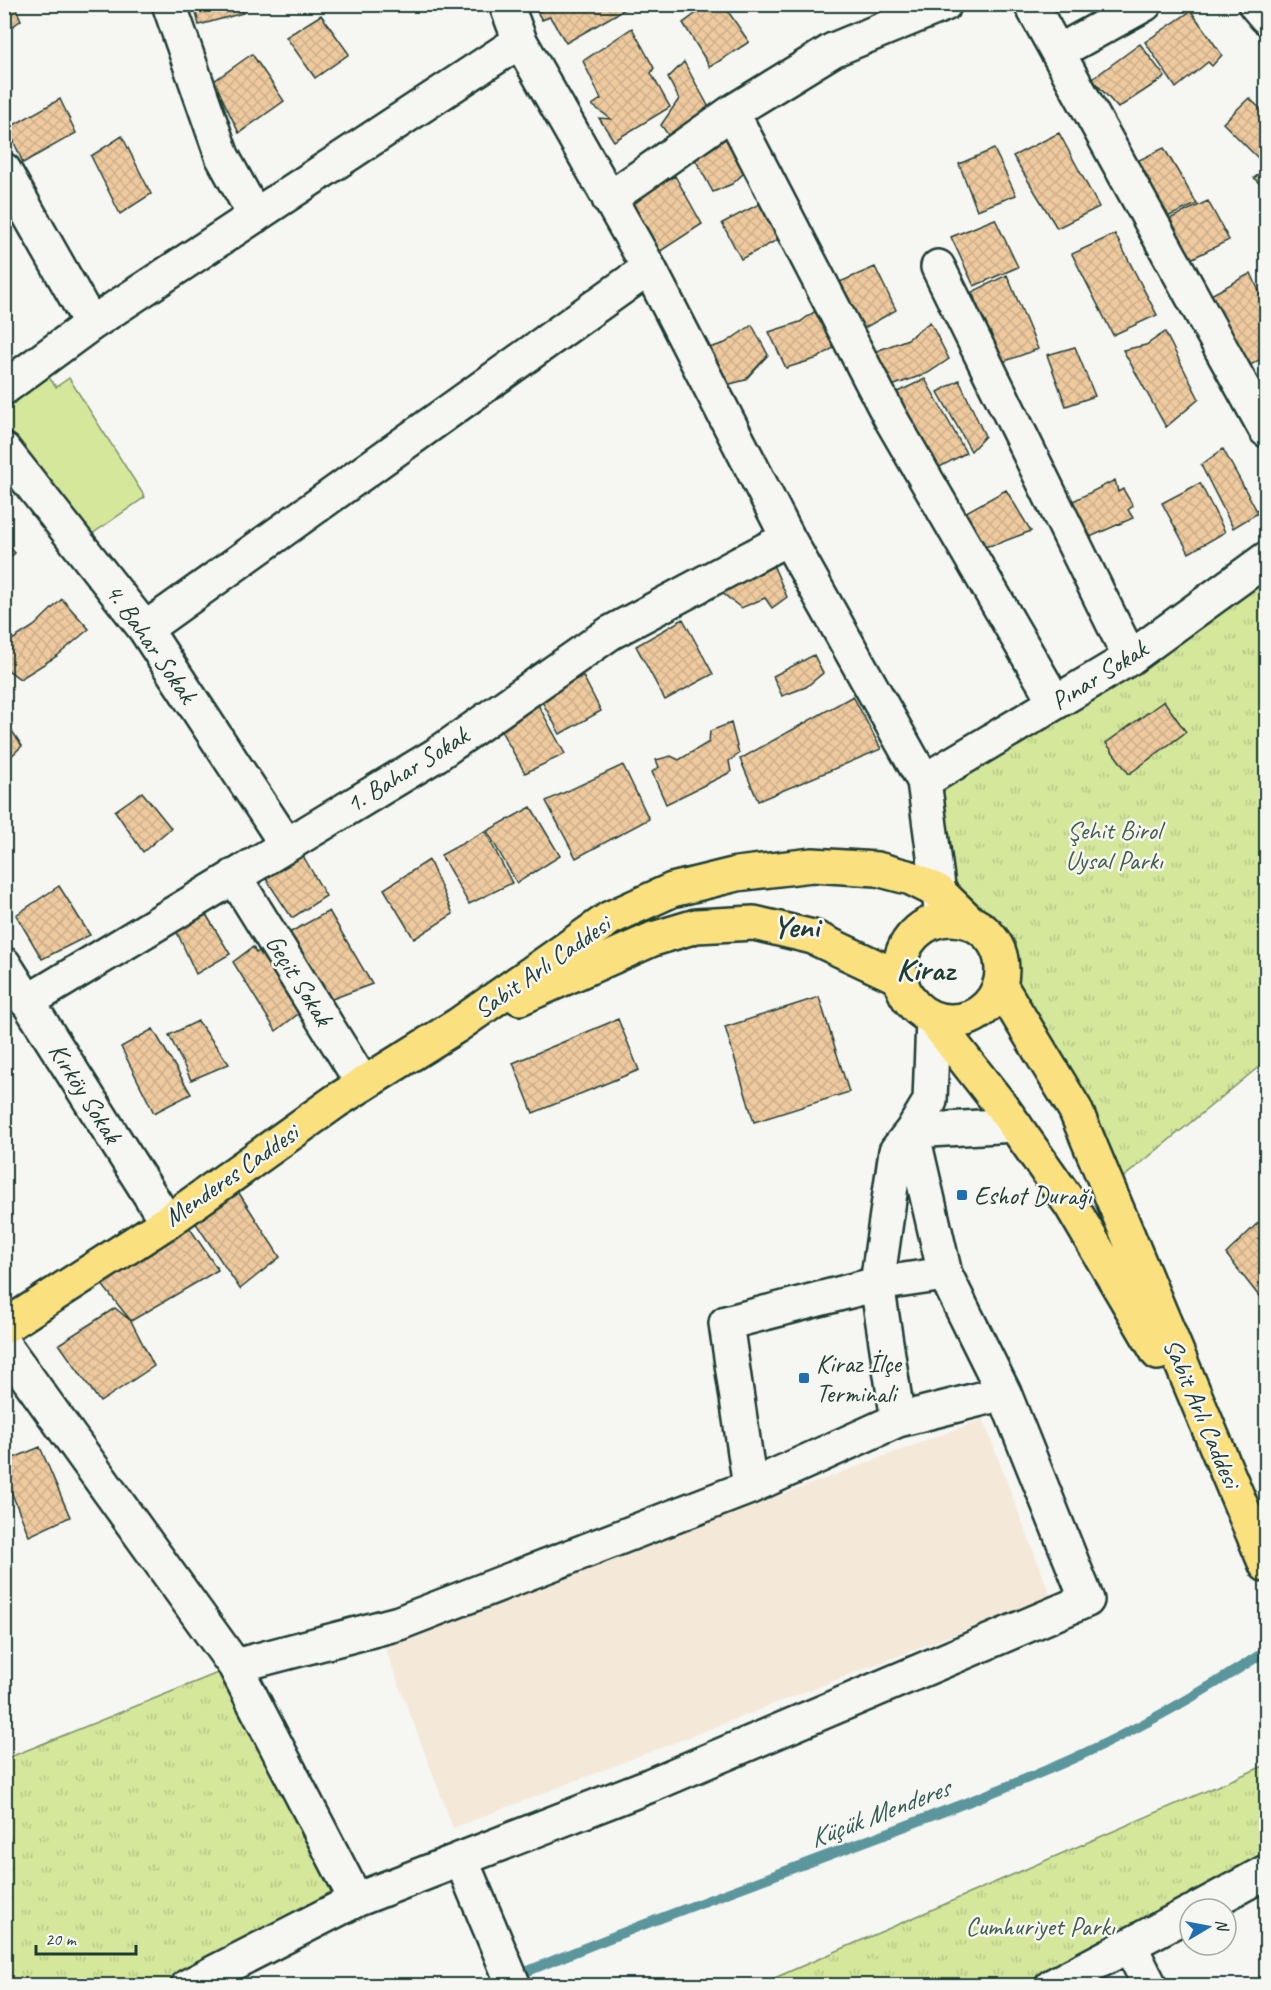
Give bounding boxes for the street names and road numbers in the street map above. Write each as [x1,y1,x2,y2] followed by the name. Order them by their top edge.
[98,577,206,711] street label: 4. Bahar Sokak
[1045,631,1155,717] street label: Pınar Sokak
[340,718,477,821] street label: 1. Bahar Sokak
[467,906,619,1026] street label: Sabit Arlı Caddesi
[258,928,341,1034] street label: Geçit Sokak
[41,1037,130,1151] street label: Kırköy Sokak
[157,1115,307,1233] street label: Menderes Caddesi
[1156,1333,1249,1496] street label: Sabit Arlı Caddesi

